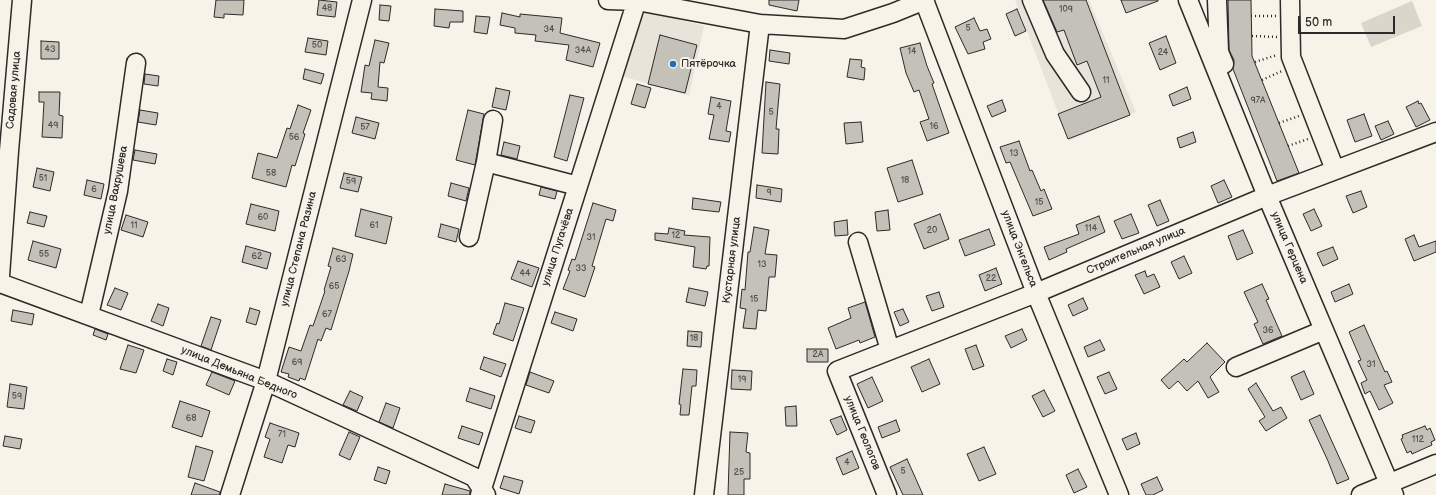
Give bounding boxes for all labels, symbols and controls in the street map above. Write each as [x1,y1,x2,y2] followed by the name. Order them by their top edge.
[322,4,332,14] house number: 48
[1059,5,1073,15] house number: 109
[1300,8,1397,34] scale bar
[1305,15,1332,30] text: 50 m
[965,24,971,34] house number: 5
[543,25,555,35] house number: 34
[312,41,322,51] house number: 50
[44,45,56,55] house number: 43
[575,46,591,56] house number: 34А
[908,47,916,57] house number: 14
[1158,48,1168,58] house number: 24
[4,51,24,129] street label: Садовая улица
[681,57,736,71] place label: Пятёрочка
[668,59,678,69] marker: Пятёрочка
[1103,76,1109,86] house number: 11
[1250,96,1266,106] house number: 97А
[716,102,722,112] house number: 4
[768,108,774,118] house number: 5
[48,121,58,131] house number: 49
[930,122,938,132] house number: 16
[360,123,370,133] house number: 57
[289,133,299,143] house number: 56
[101,145,131,235] street label: улица Вахрушева
[1009,149,1019,159] house number: 13
[266,169,276,179] house number: 58
[39,174,47,184] house number: 51
[901,176,909,186] house number: 18
[346,177,356,187] house number: 59
[91,185,97,195] house number: 6
[766,188,772,198] house number: 9
[278,190,320,308] street label: улица Степана Разина
[1035,198,1043,208] house number: 15
[539,206,577,288] street label: улица Пугачёва
[998,209,1040,289] street label: улица Энгельса
[1268,210,1310,286] street label: улица Герцена
[258,213,268,223] house number: 60
[720,216,744,304] street label: Кустарная улица
[131,221,137,231] house number: 11
[370,221,378,231] house number: 61
[1085,224,1097,234] house number: 114
[1085,224,1187,278] street label: Строительная улица
[927,226,937,236] house number: 20
[672,231,680,241] house number: 12
[586,233,596,243] house number: 31
[39,250,49,260] house number: 55
[252,252,262,262] house number: 62
[335,255,347,265] house number: 63
[757,260,767,270] house number: 13
[575,264,587,274] house number: 33
[520,269,530,279] house number: 44
[986,274,996,284] house number: 22
[329,282,339,292] house number: 65
[750,295,758,305] house number: 15
[322,310,332,320] house number: 67
[1262,326,1274,336] house number: 36
[690,334,698,344] house number: 18
[179,344,299,402] street label: улица Демьяна Бедного
[813,350,823,360] house number: 2А
[292,358,302,368] house number: 69
[1366,360,1376,370] house number: 31
[738,375,746,385] house number: 19
[12,392,22,402] house number: 59
[841,394,883,472] street label: улица Геологов
[186,414,196,424] house number: 68
[278,430,286,440] house number: 71
[1412,435,1424,445] house number: 112
[844,458,850,468] house number: 4
[900,467,906,477] house number: 5
[734,468,744,478] house number: 25

